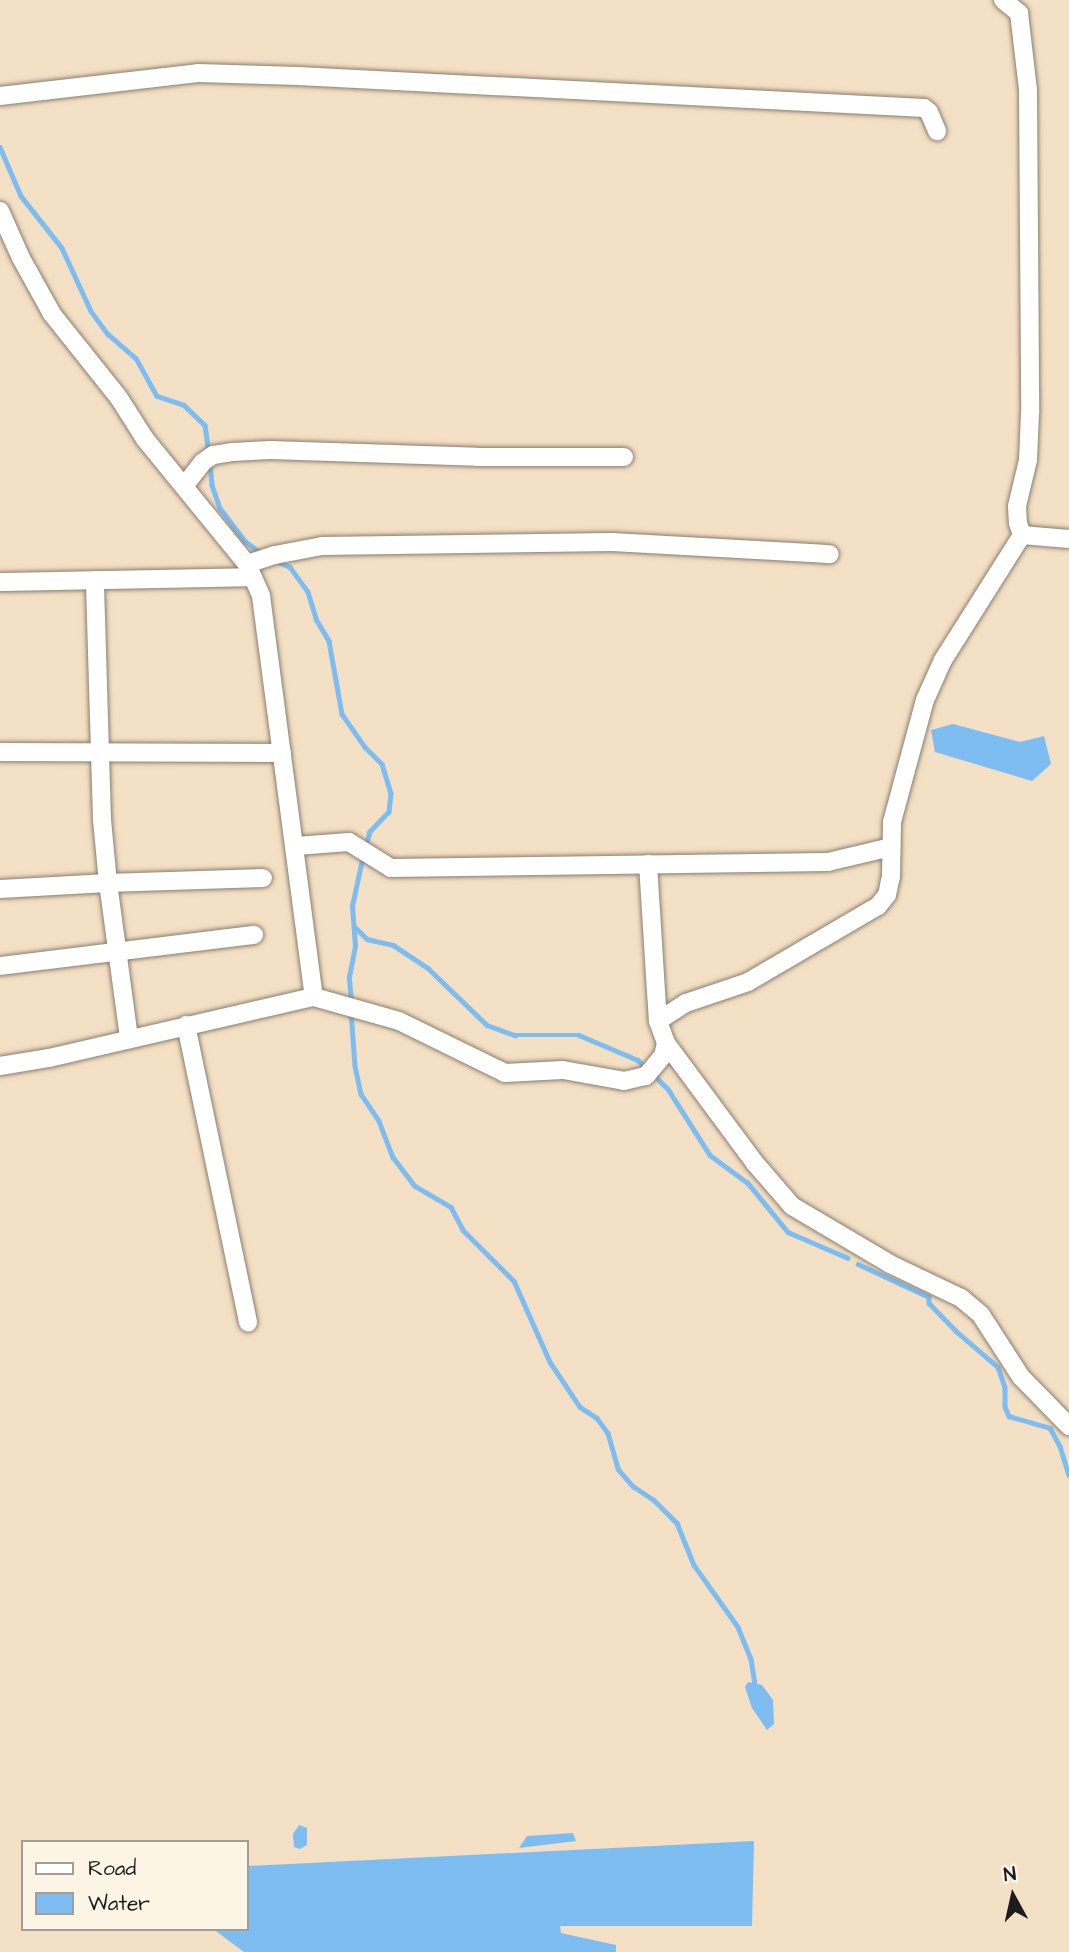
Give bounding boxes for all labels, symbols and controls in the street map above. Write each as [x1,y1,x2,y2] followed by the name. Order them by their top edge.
[21,1840,248,1931] legend
[88,1854,136,1883] text: Road
[978,1861,1048,1931] north arrow
[1002,1861,1018,1889] text: N
[88,1889,150,1918] text: Water

